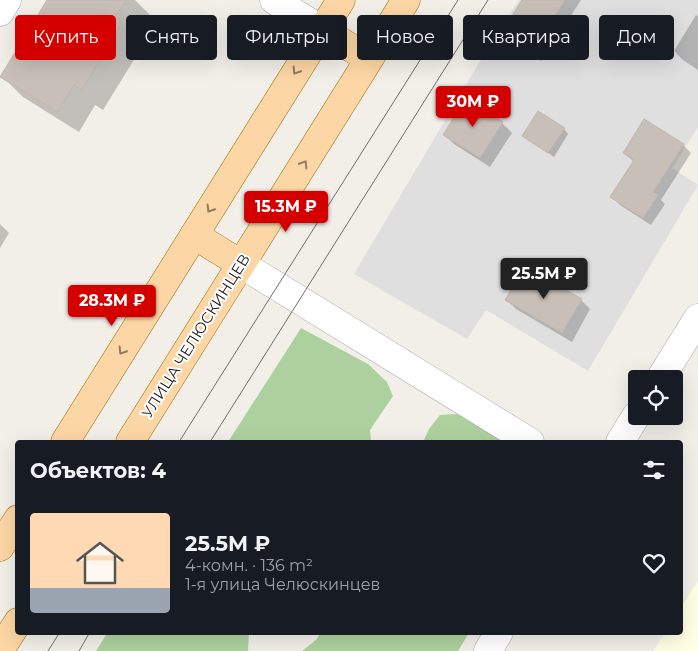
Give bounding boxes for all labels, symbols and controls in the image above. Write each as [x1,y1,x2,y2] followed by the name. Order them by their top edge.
[15,15,116,60] chip: Купить
[126,15,217,60] chip: Снять
[227,15,347,60] chip: Фильтры
[357,15,453,60] chip: Новое
[463,15,589,60] chip: Квартира
[599,15,674,60] chip: Дом
[293,66,303,75] one-way arrow
[438,86,508,128] pin: 30M ₽
[447,92,499,111] text: 30M ₽
[297,160,307,169] one-way arrow
[240,190,332,233] pin: 15.3M ₽
[255,197,317,216] text: 15.3M ₽
[207,203,217,212] one-way arrow
[137,250,254,421] street label: УЛИЦА ЧЕЛЮСКИНЦЕВ
[498,258,590,300] pin: 25.5M ₽
[512,264,576,283] text: 25.5M ₽
[66,284,158,327] pin: 28.3M ₽
[79,291,145,310] text: 28.3M ₽
[119,345,129,354] one-way arrow
[628,370,683,425] map controls
[628,370,683,425] button: locate
[640,456,668,484] icon: filters
[30,458,166,483] text: Объектов: 4
[185,531,270,556] text: 25.5M ₽
[70,533,130,593] icon: home
[640,549,668,577] icon: heart
[185,556,313,575] text: 4-комн. · 136 m²
[185,575,380,594] text: 1-я улица Челюскинцев

